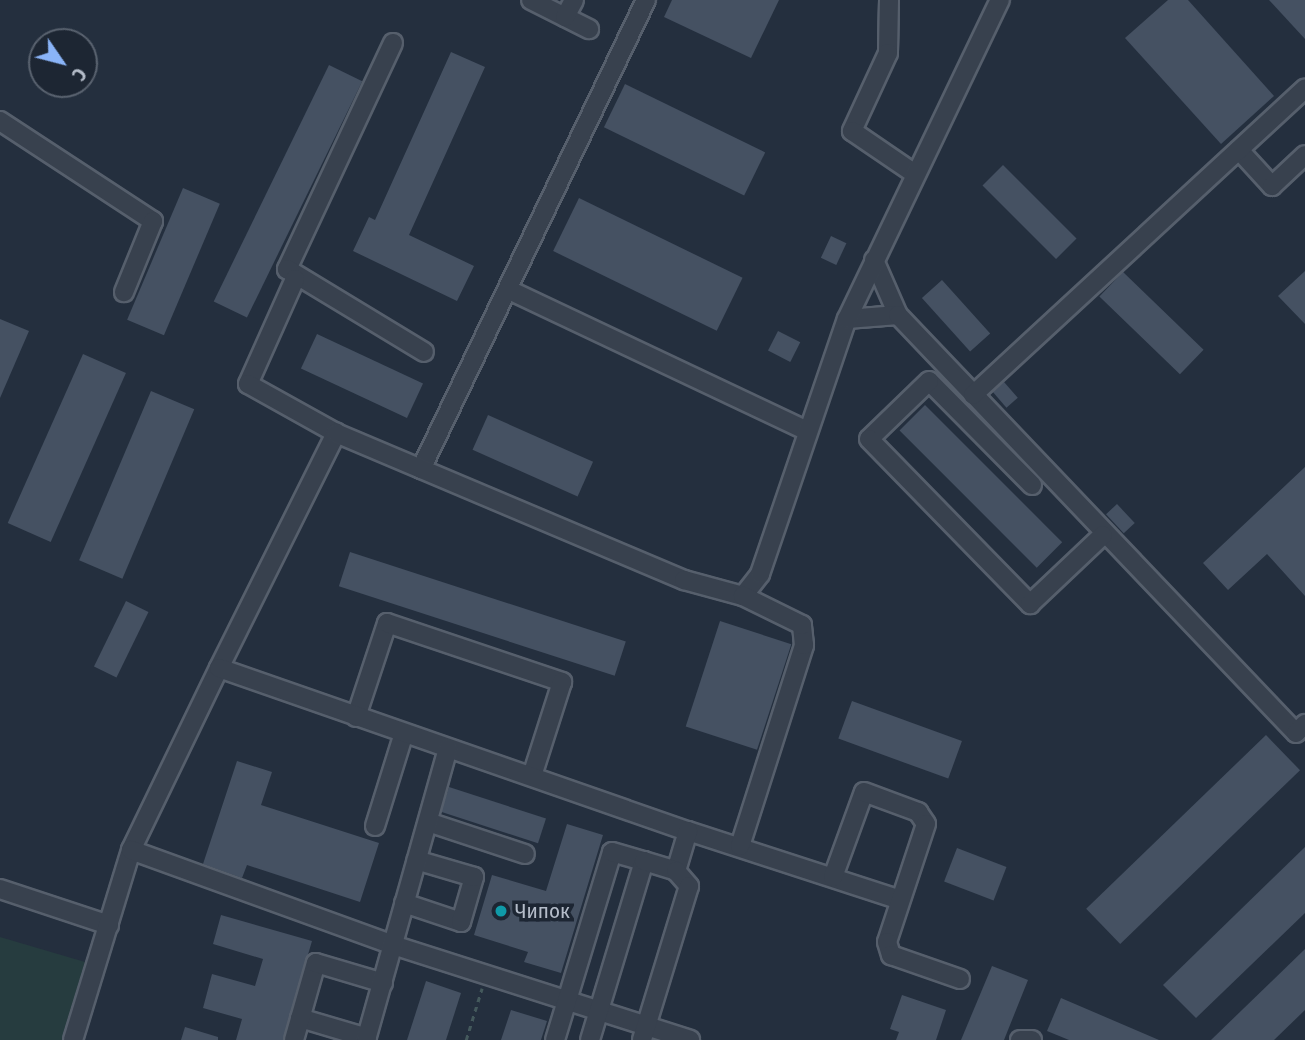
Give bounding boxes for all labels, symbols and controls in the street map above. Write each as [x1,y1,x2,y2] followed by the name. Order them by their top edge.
[28,28,98,98] north arrow
[67,64,91,85] text: С
[515,898,570,924] place label: Чипок
[493,903,509,919] marker: Чипок

